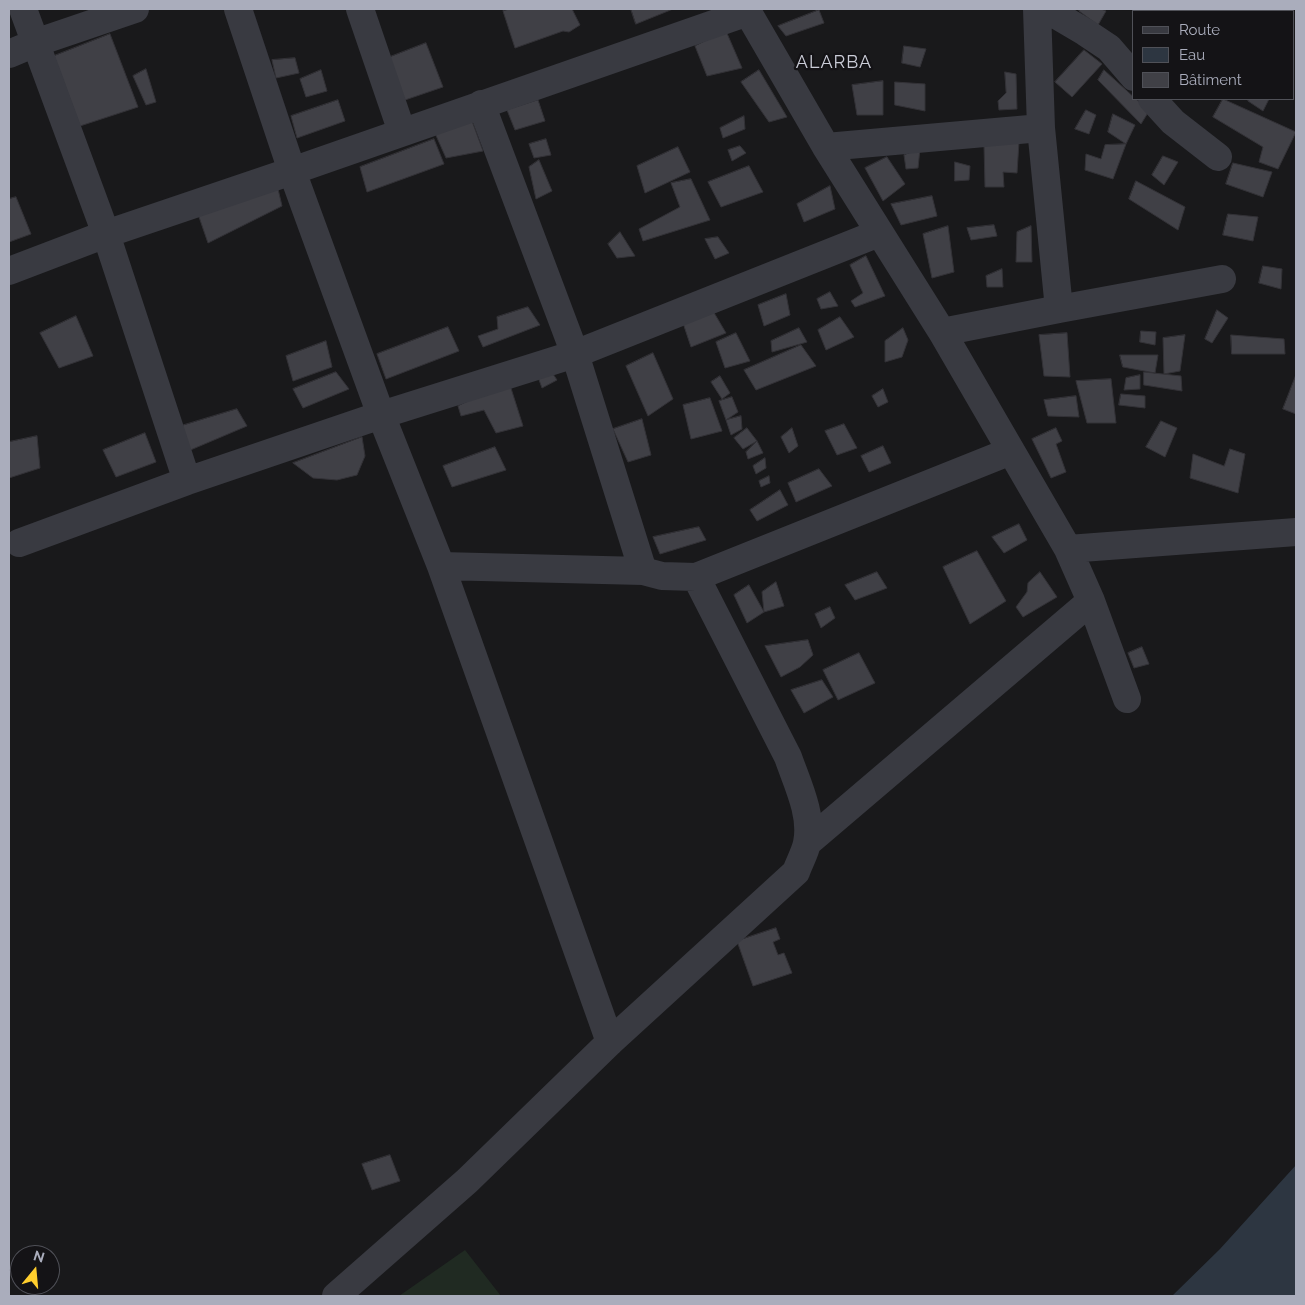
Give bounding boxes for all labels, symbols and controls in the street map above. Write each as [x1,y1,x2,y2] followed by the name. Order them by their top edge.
[1132,10,1295,100] legend
[1179,21,1220,39] text: Route
[1179,46,1205,64] text: Eau
[795,52,873,74] district label: ALARBA
[1179,71,1242,89] text: Bâtiment
[10,1245,60,1295] north arrow
[32,1247,47,1266] text: N

